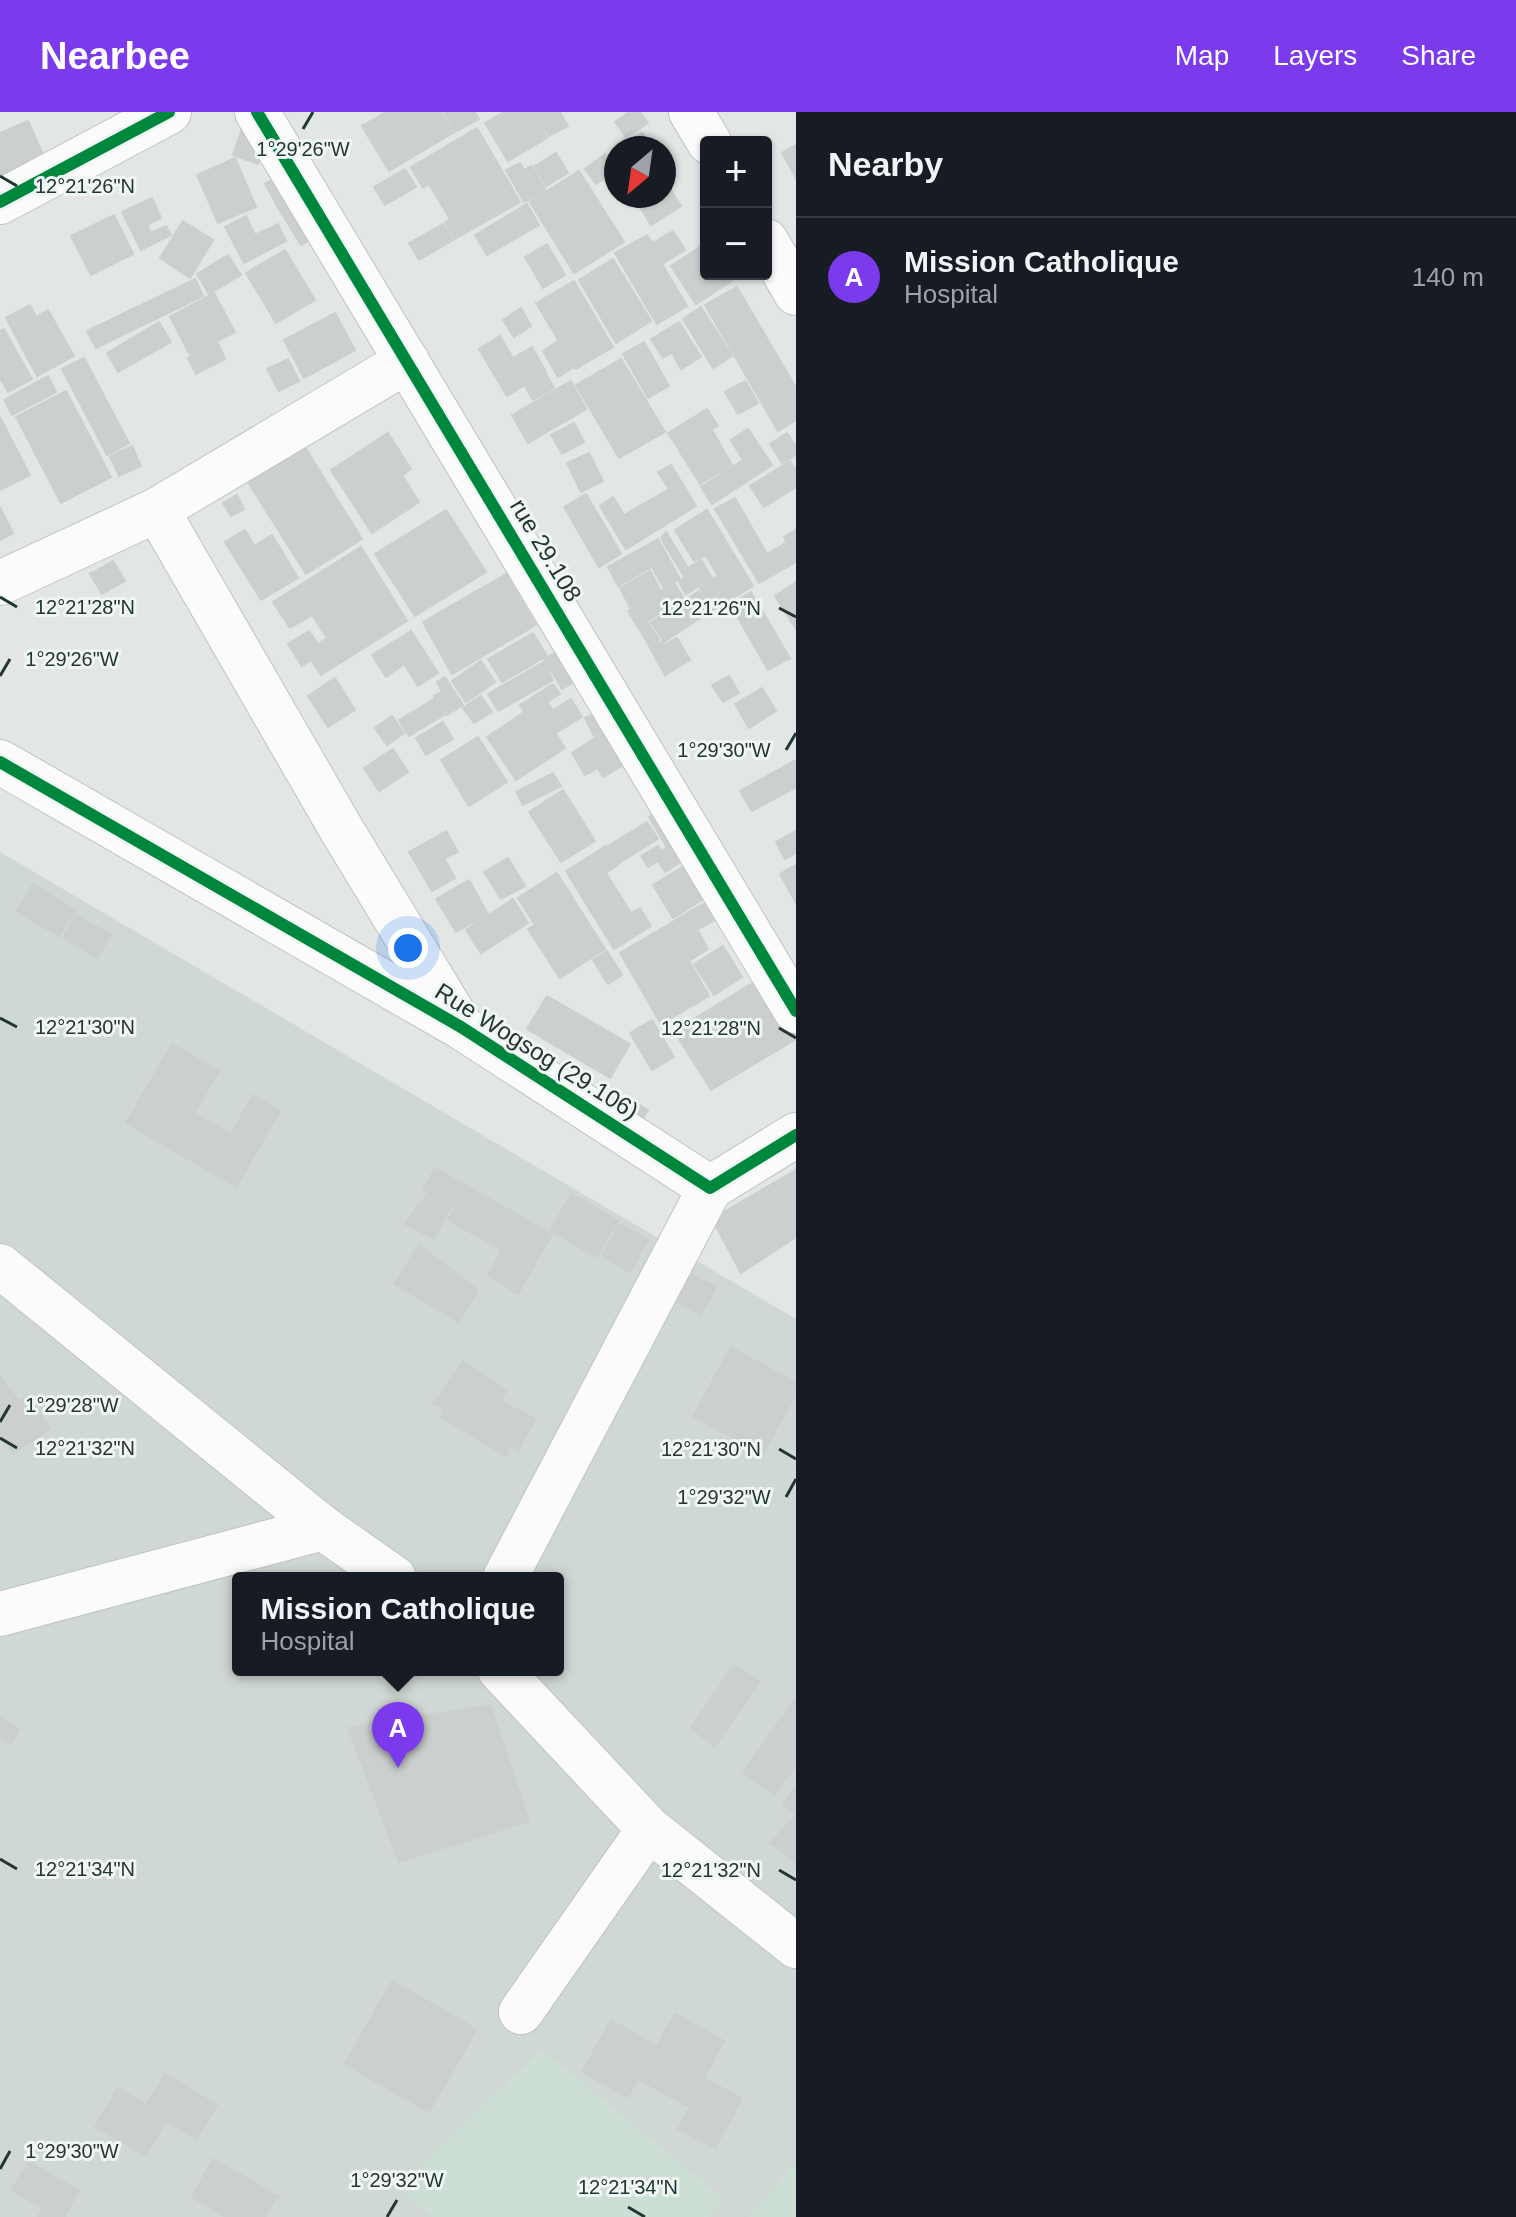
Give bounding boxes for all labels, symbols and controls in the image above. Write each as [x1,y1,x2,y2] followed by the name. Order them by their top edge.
[40,35,190,77] text: Nearbee
[1175,40,1229,71] text: Map
[1273,40,1357,71] text: Layers
[1401,40,1476,71] text: Share
[604,136,676,208] north arrow
[700,136,772,280] map controls
[700,136,772,208] button: +
[256,138,350,160] text: 1°29'26"W
[828,145,943,183] text: Nearby
[35,175,135,197] text: 12°21'26"N
[700,208,772,280] button: −
[904,245,1179,278] text: Mission Catholique
[845,262,863,292] text: A
[1412,262,1484,292] text: 140 m
[904,279,998,309] text: Hospital
[505,494,587,606] street label: rue 29.108
[35,596,135,618] text: 12°21'28"N
[661,597,761,619] text: 12°21'26"N
[25,648,119,670] text: 1°29'26"W
[677,739,771,761] text: 1°29'30"W
[388,928,428,968] your location
[430,977,644,1125] street label: Rue Wogsog (29.106)
[35,1016,135,1038] text: 12°21'30"N
[661,1017,761,1039] text: 12°21'28"N
[25,1394,119,1416] text: 1°29'28"W
[35,1437,135,1459] text: 12°21'32"N
[661,1438,761,1460] text: 12°21'30"N
[677,1486,771,1508] text: 1°29'32"W
[232,1572,564,1676] popup
[260,1592,536,1625] text: Mission Catholique
[260,1626,354,1656] text: Hospital
[372,1702,424,1768] pin: A
[35,1858,135,1880] text: 12°21'34"N
[661,1859,761,1881] text: 12°21'32"N
[25,2140,119,2162] text: 1°29'30"W
[350,2169,444,2191] text: 1°29'32"W
[578,2176,678,2198] text: 12°21'34"N

